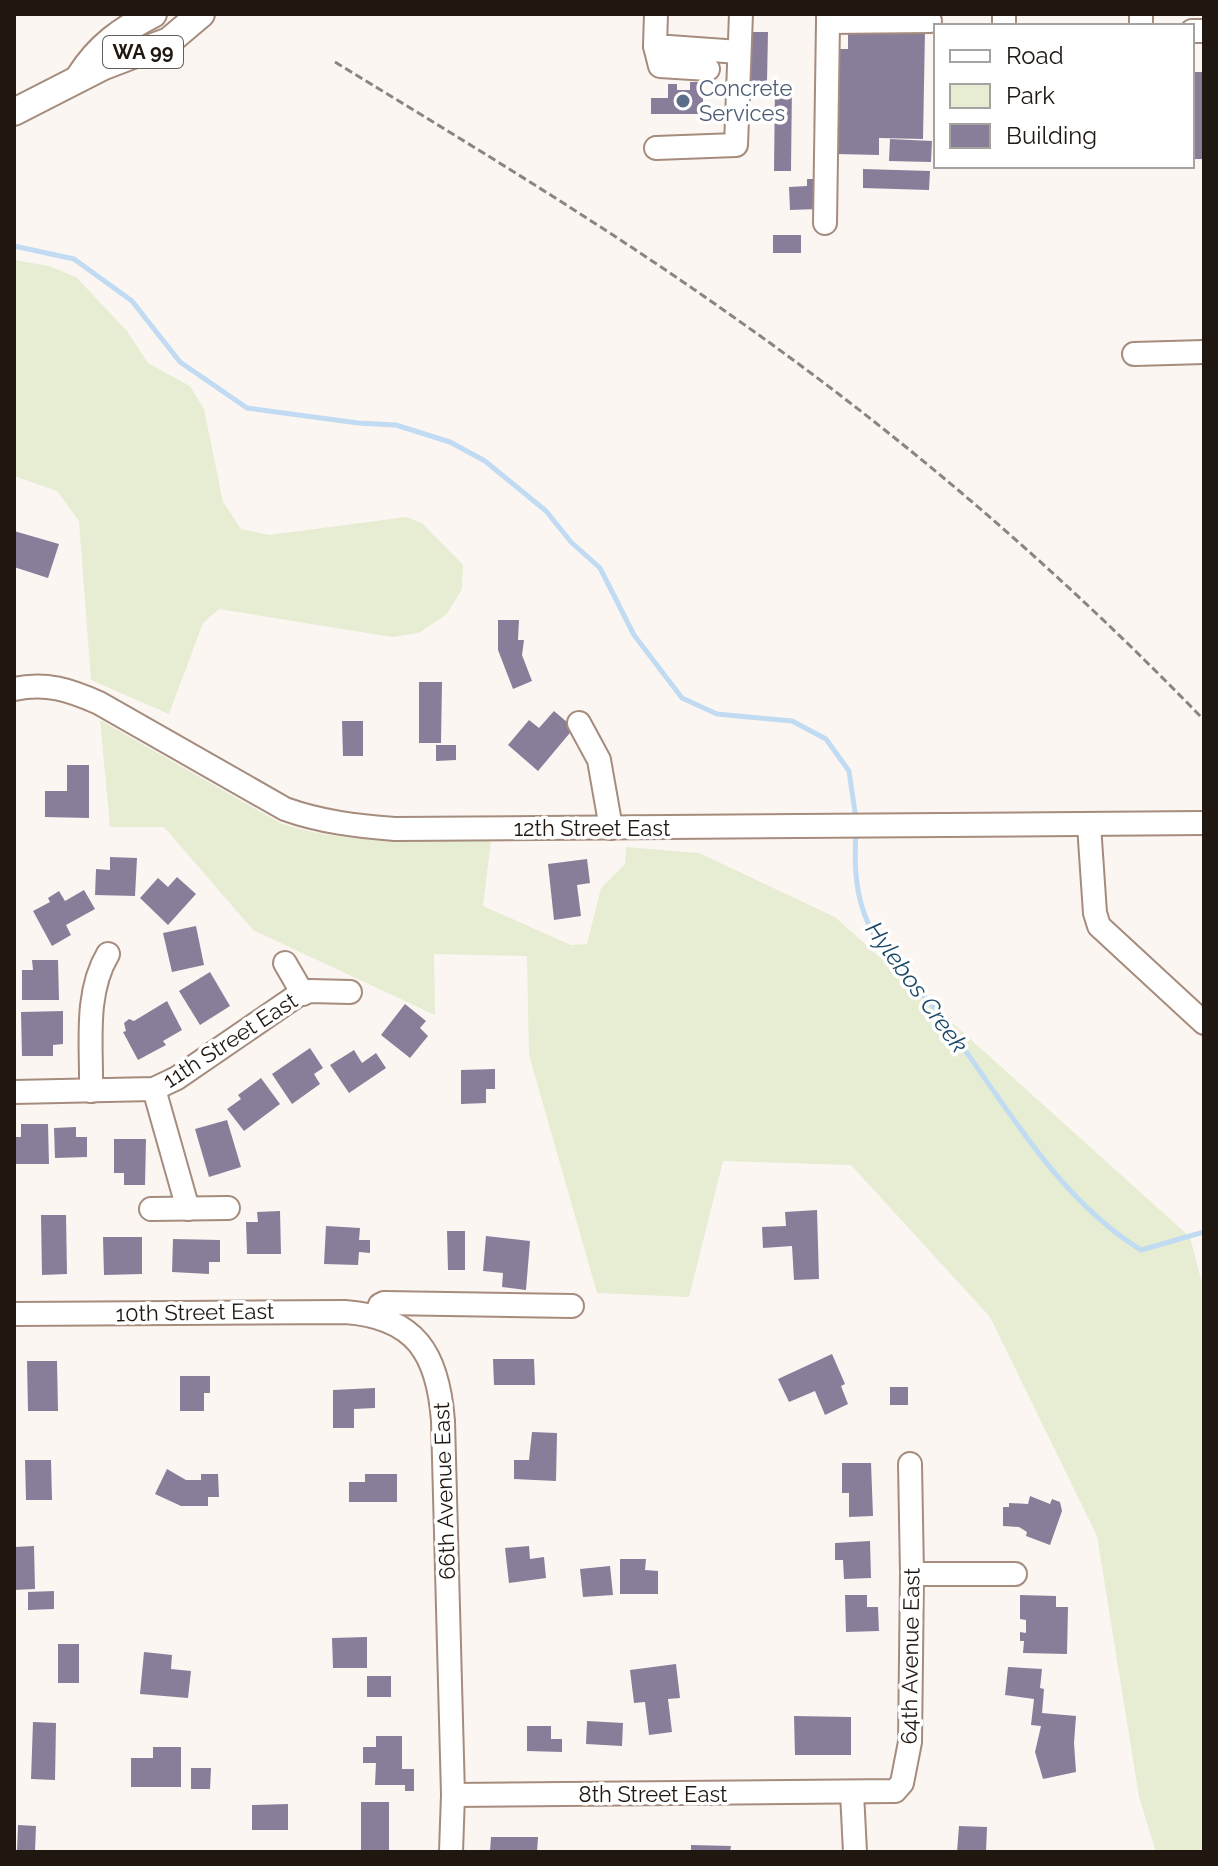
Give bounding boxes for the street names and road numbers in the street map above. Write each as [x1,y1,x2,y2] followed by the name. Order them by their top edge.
[103,36,183,68] road number: WA 99
[514,815,671,841] street label: 12th Street East
[158,987,302,1093] street label: 11th Street East
[115,1298,275,1326] street label: 10th Street East
[428,1401,460,1580] street label: 66th Avenue East
[895,1567,925,1744] street label: 64th Avenue East
[579,1781,728,1807] street label: 8th Street East

